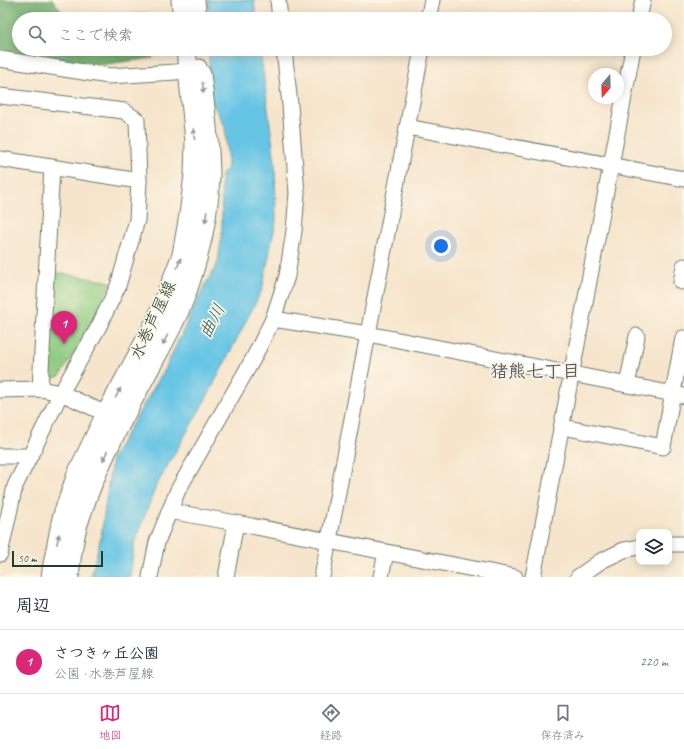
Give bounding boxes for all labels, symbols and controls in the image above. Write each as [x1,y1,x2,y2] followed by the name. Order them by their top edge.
[12,12,672,56] search box
[26,23,48,45] icon: search
[58,26,133,45] text: ここで検索
[588,68,624,104] north arrow
[200,82,206,94] one-way arrow
[191,128,197,141] one-way arrow
[203,211,209,223] one-way arrow
[431,236,451,256] your location
[176,257,182,269] one-way arrow
[126,277,180,363] street label: 水巻芦屋線
[194,300,230,342] water label: 曲川
[51,311,77,344] pin: 1
[161,334,168,346] one-way arrow
[490,360,580,382] district label: 猪熊七丁目
[114,387,121,399] one-way arrow
[102,450,108,461] one-way arrow
[636,529,672,565] map controls
[636,529,672,565] button: layers
[55,532,61,545] one-way arrow
[12,549,103,568] scale bar
[18,551,37,565] text: 50 m
[16,595,50,616] text: 周辺
[54,644,159,663] text: さつきヶ丘公園
[26,654,32,670] text: 1
[640,654,668,670] text: 220 m
[54,666,154,682] text: 公園 · 水巻芦屋線
[99,702,121,742] tab: 地図
[320,702,342,742] tab: 経路
[541,702,585,742] tab: 保存済み

